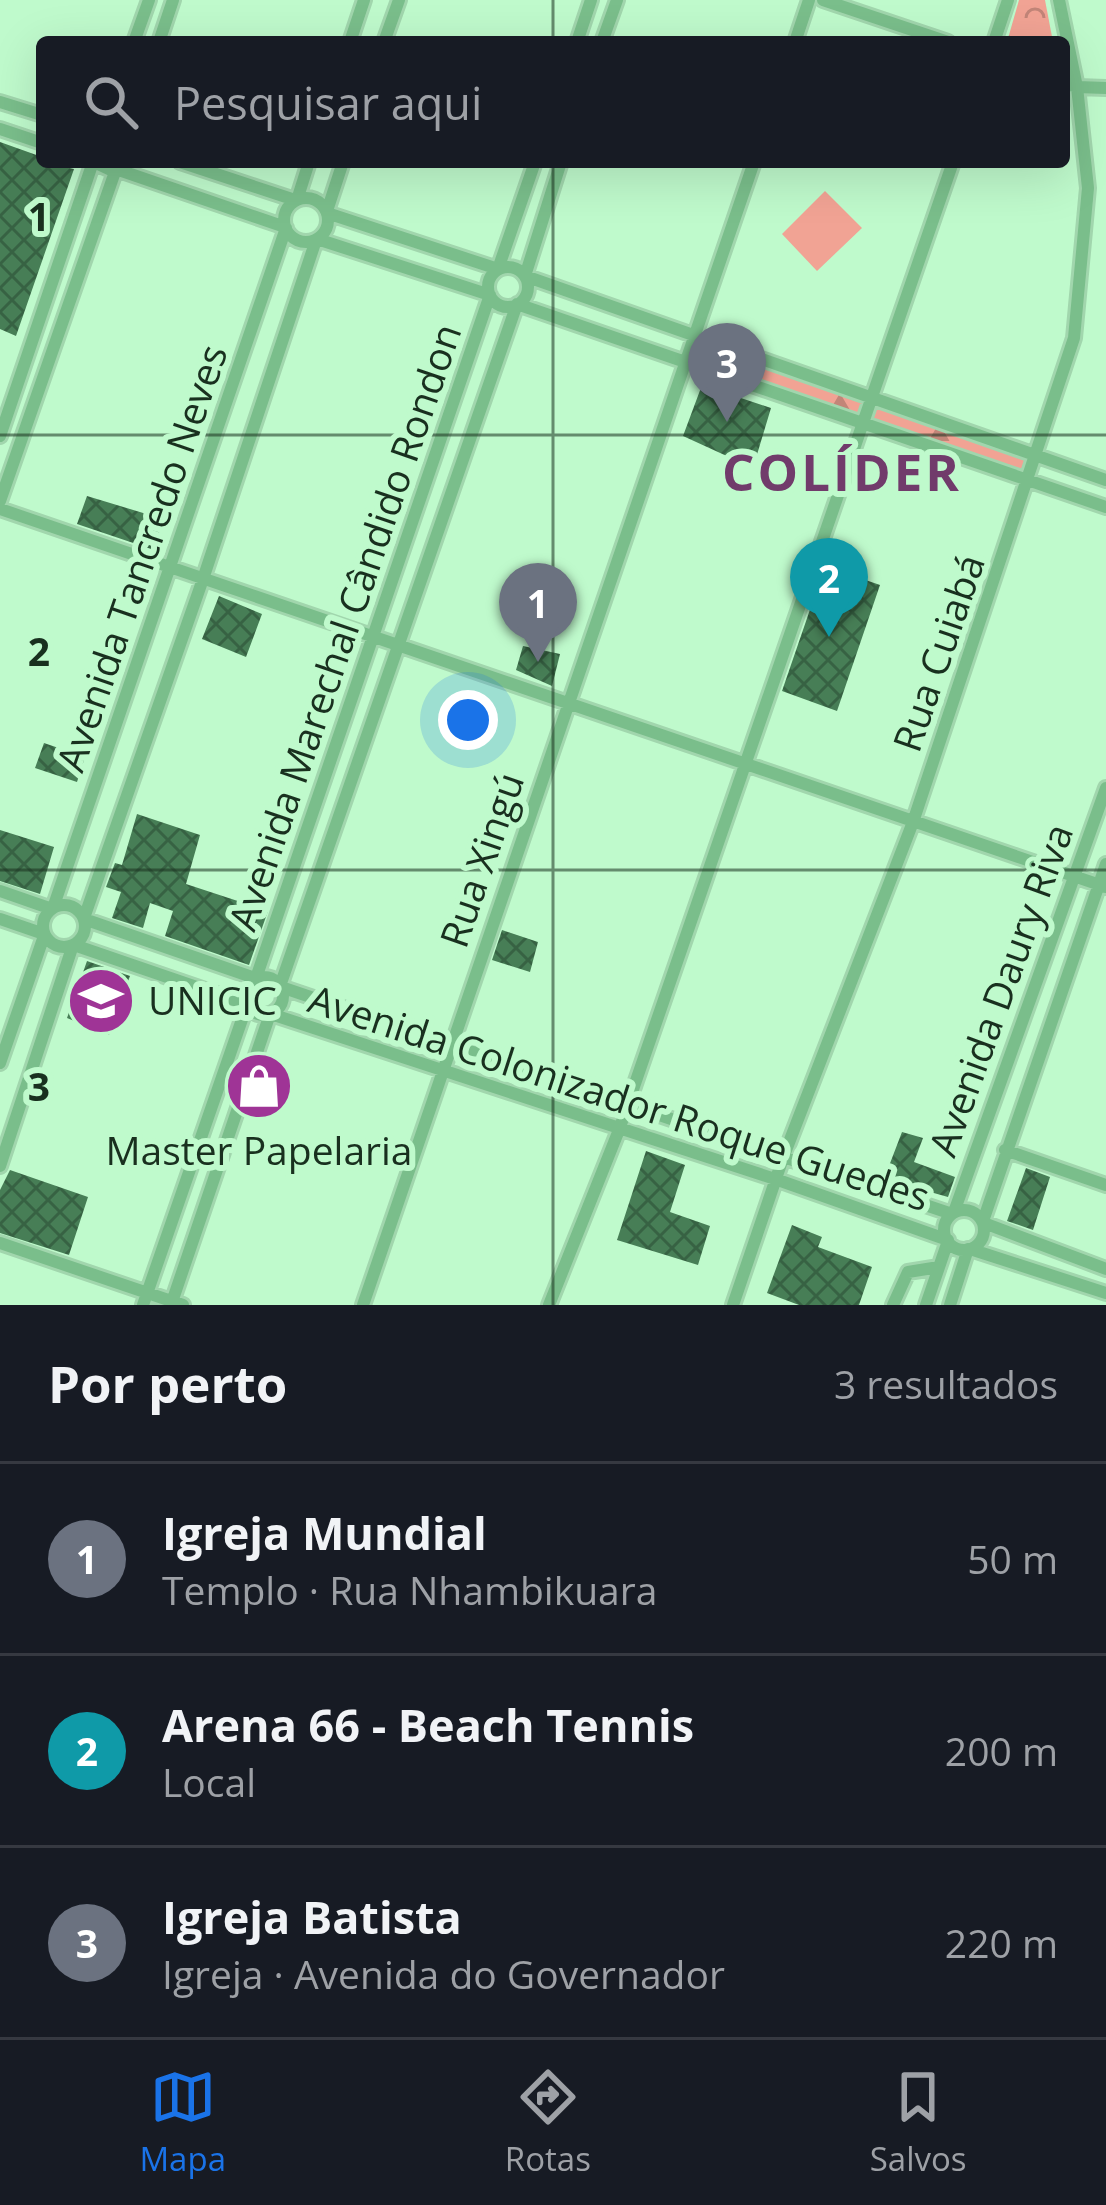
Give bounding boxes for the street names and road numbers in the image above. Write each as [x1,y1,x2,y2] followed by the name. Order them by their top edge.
[215,316,473,937] street label: Avenida Marechal Cândido Rondon
[43,337,239,778] street label: Avenida Tancredo Neves
[879,547,996,758] street label: Rua Cuiabá
[426,765,535,954] street label: Rua Xingú
[915,816,1084,1163] street label: Avenida Daury Riva
[302,971,937,1222] street label: Avenida Colonizador Roque Guedes

